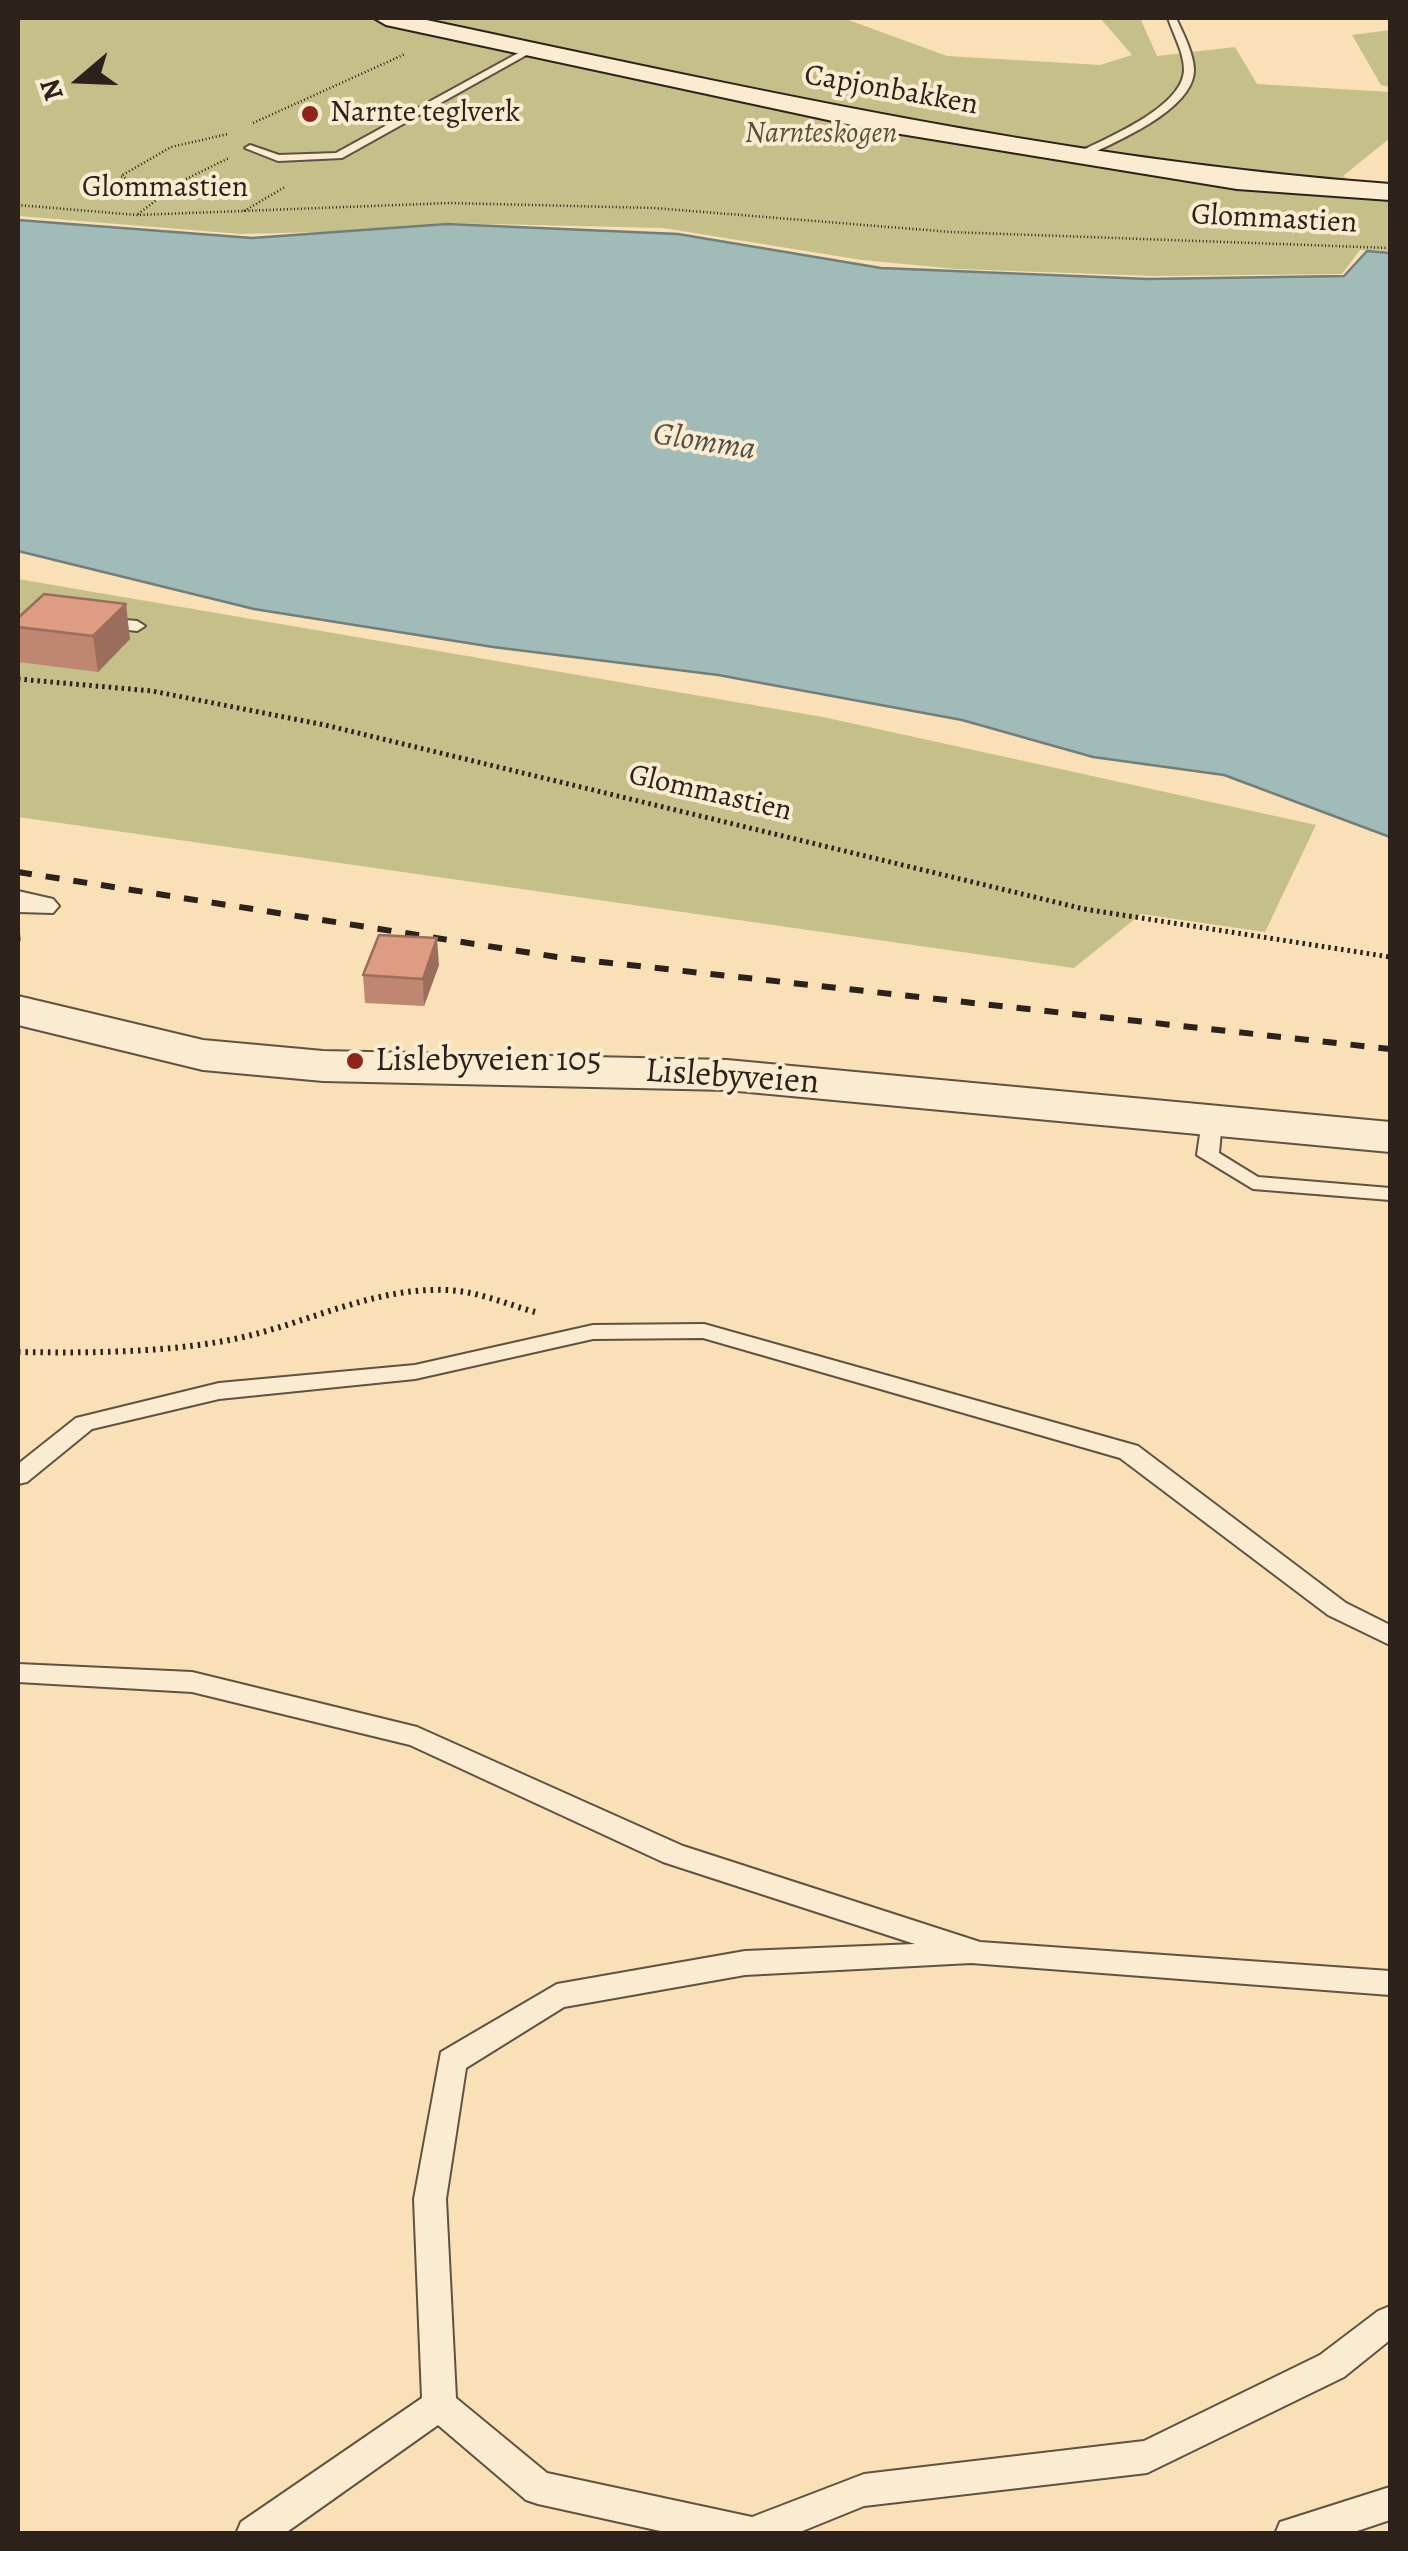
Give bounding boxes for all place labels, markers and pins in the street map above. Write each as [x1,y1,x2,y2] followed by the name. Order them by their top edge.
[330,96,520,132] place label: Narnte teglverk
[299,103,321,125] marker: Narnte teglverk
[375,1040,602,1082] place label: Lislebyveien 105
[344,1050,366,1072] marker: Lislebyveien 105

